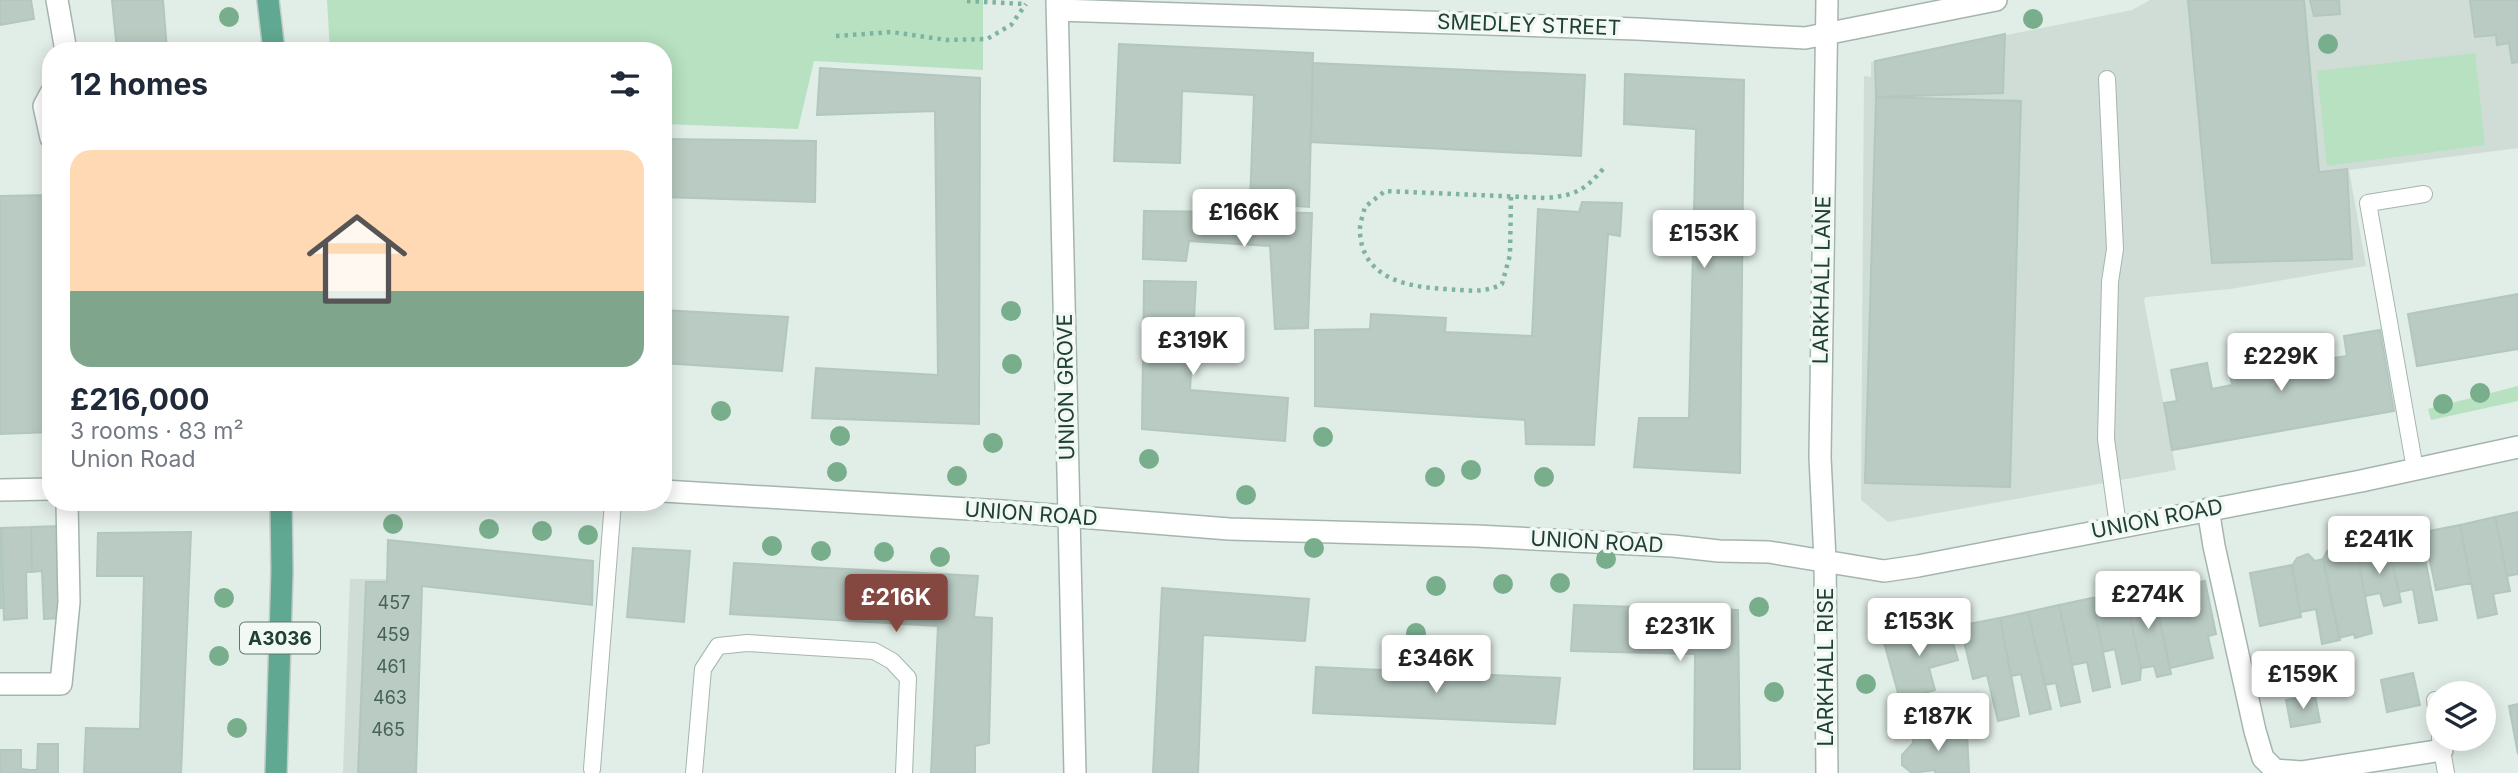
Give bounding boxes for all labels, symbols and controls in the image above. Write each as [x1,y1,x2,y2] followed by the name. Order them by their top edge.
[1437,9,1622,40] street label: SMEDLEY STREET
[606,65,644,103] icon: filters
[70,66,208,102] text: 12 homes
[1195,190,1293,249] pin: £166K
[294,196,420,322] icon: home
[1808,196,1835,364] street label: LARKHALL LANE
[1208,198,1280,226] text: £166K
[1655,210,1753,270] pin: £153K
[1669,219,1739,247] text: £153K
[1052,314,1079,460] street label: UNION GROVE
[1144,318,1242,377] pin: £319K
[1158,326,1228,354] text: £319K
[2232,334,2330,393] pin: £229K
[2243,342,2319,370] text: £229K
[70,381,209,417] text: £216,000
[70,417,244,445] text: 3 rooms · 83 m²
[70,445,196,473] text: Union Road
[2089,494,2225,544] street label: UNION ROAD
[964,496,1098,531] street label: UNION ROAD
[2330,516,2428,576] pin: £241K
[2344,525,2414,553] text: £241K
[1530,526,1664,557] street label: UNION ROAD
[2099,572,2197,631] pin: £274K
[847,574,945,634] pin: £216K
[2111,580,2185,608] text: £274K
[861,583,931,611] text: £216K
[1813,588,1838,747] street label: LARKHALL RISE
[378,592,410,613] house number: 457
[1870,598,1968,658] pin: £153K
[1631,604,1729,663] pin: £231K
[1884,607,1954,635] text: £153K
[1645,612,1715,640] text: £231K
[240,622,320,653] road number: A3036
[376,624,410,645] house number: 459
[1387,636,1485,695] pin: £346K
[1398,644,1474,672] text: £346K
[2254,652,2352,711] pin: £159K
[376,656,406,677] house number: 461
[2268,660,2338,688] text: £159K
[2426,681,2496,751] map controls
[2426,681,2496,751] button: layers
[373,687,407,708] house number: 463
[1889,694,1987,753] pin: £187K
[1903,702,1973,730] text: £187K
[371,719,405,740] house number: 465

